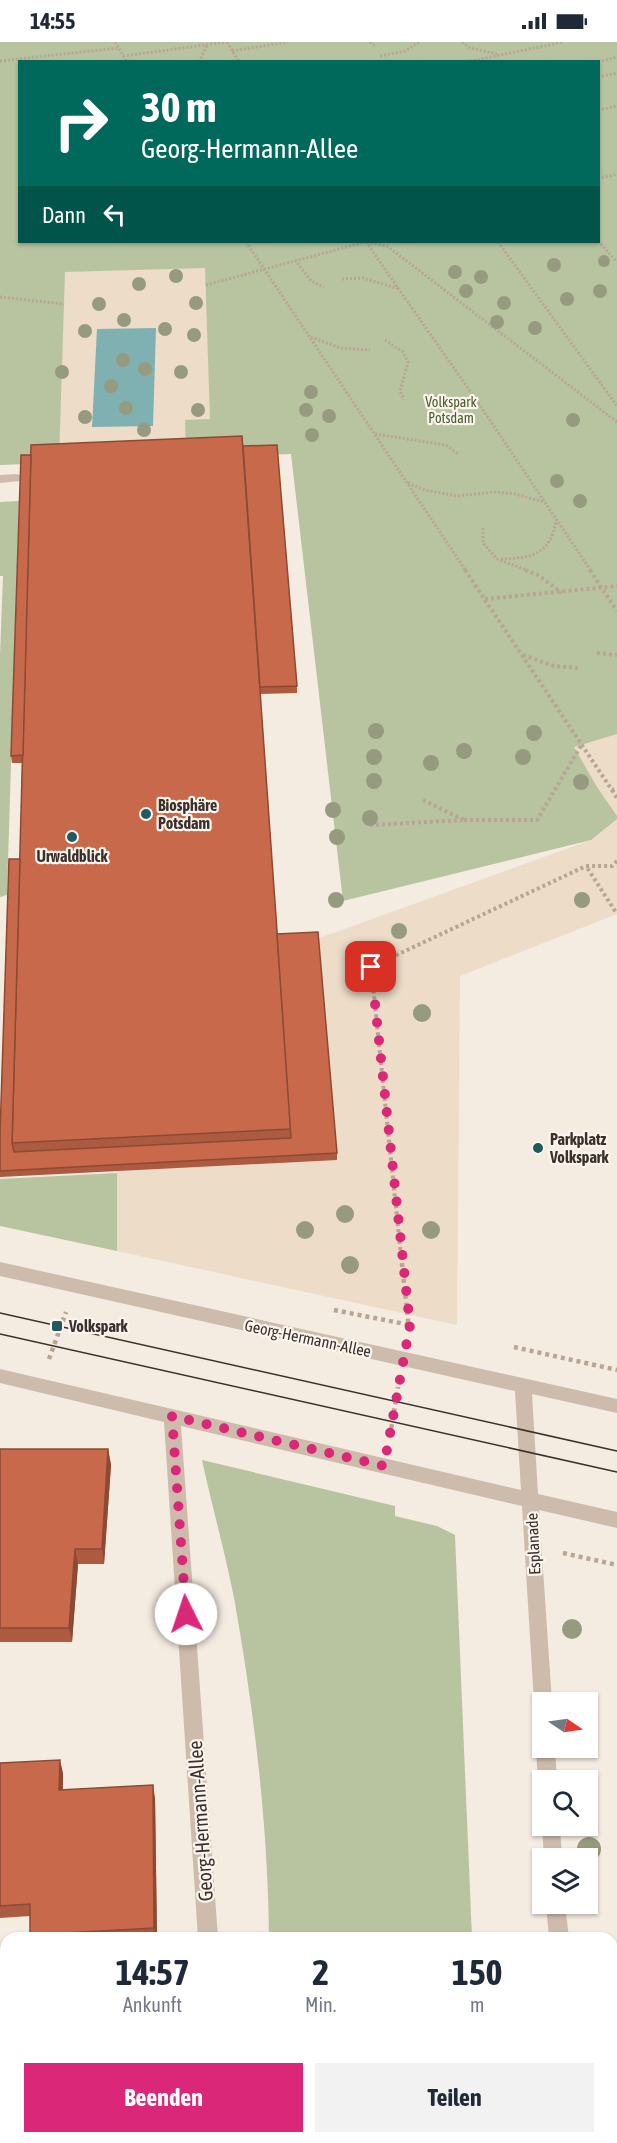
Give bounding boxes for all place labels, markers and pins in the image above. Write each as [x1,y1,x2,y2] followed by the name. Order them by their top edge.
[158,796,217,832] place label: Biosphäre Potsdam
[139,807,153,821] marker: Biosphäre Potsdam
[65,830,79,844] marker: Urwaldblick
[36,847,109,865] place label: Urwaldblick
[345,941,396,992] pin
[549,1130,610,1166] place label: Parkplatz Volkspark
[531,1141,545,1155] marker: Parkplatz Volkspark
[68,1317,129,1335] place label: Volkspark
[50,1319,64,1333] marker: Volkspark

